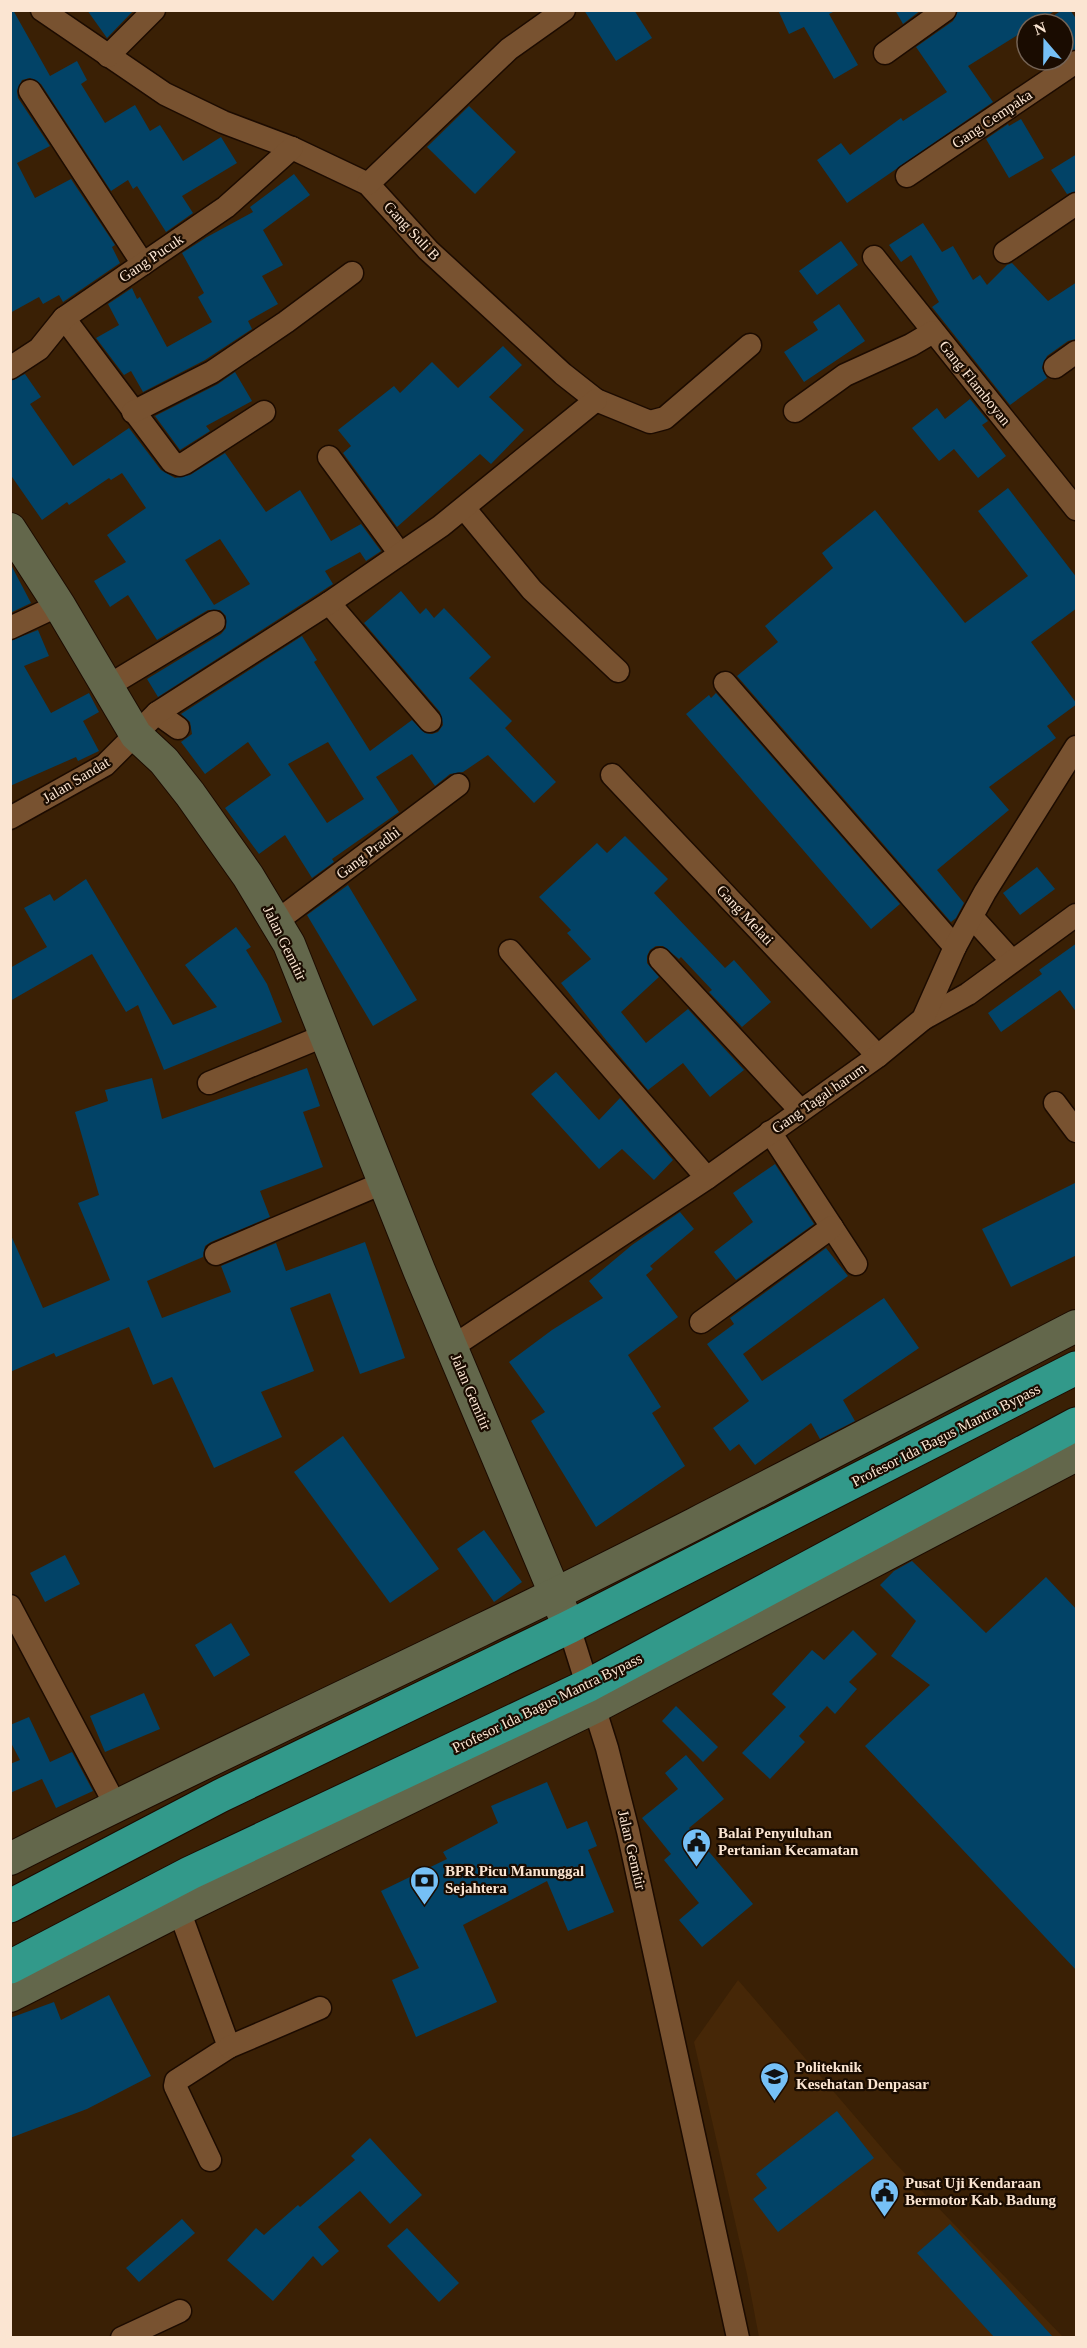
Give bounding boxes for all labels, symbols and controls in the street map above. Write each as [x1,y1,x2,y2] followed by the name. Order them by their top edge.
[1015,12,1075,72] north arrow
[1032,18,1049,38] text: N
[949,86,1035,152] street label: Gang Cempaka
[381,198,443,264] street label: Gang Suli B
[116,230,186,285] street label: Gang Pucuk
[936,338,1014,429] street label: Gang Flamboyan
[40,753,113,806] street label: Jalan Sandat
[333,824,403,882] street label: Gang Pradhi
[713,882,777,948] street label: Gang Melati
[260,903,310,983] street label: Jalan Gemitir
[769,1059,869,1136] street label: Gang Tagal harum
[448,1351,494,1433] street label: Jalan Gemitir
[849,1380,1043,1490] street label: Profesor Ida Bagus Mantra Bypass
[450,1650,645,1756] street label: Profesor Ida Bagus Mantra Bypass
[615,1809,649,1891] street label: Jalan Gemitir
[718,1825,859,1858] place label: Balai Penyuluhan Pertanian Kecamatan
[681,1826,713,1868] public building icon: Balai Penyuluhan Pertanian Kecamatan
[445,1863,584,1896] place label: BPR Picu Manunggal Sejahtera
[408,1864,440,1906] bank icon: BPR Picu Manunggal Sejahtera
[796,2059,929,2092] place label: Politeknik Kesehatan Denpasar
[759,2060,791,2102] school or university icon: Politeknik Kesehatan Denpasar
[905,2175,1056,2208] place label: Pusat Uji Kendaraan Bermotor Kab. Badung
[868,2176,900,2218] public building icon: Pusat Uji Kendaraan Bermotor Kab. Badung

